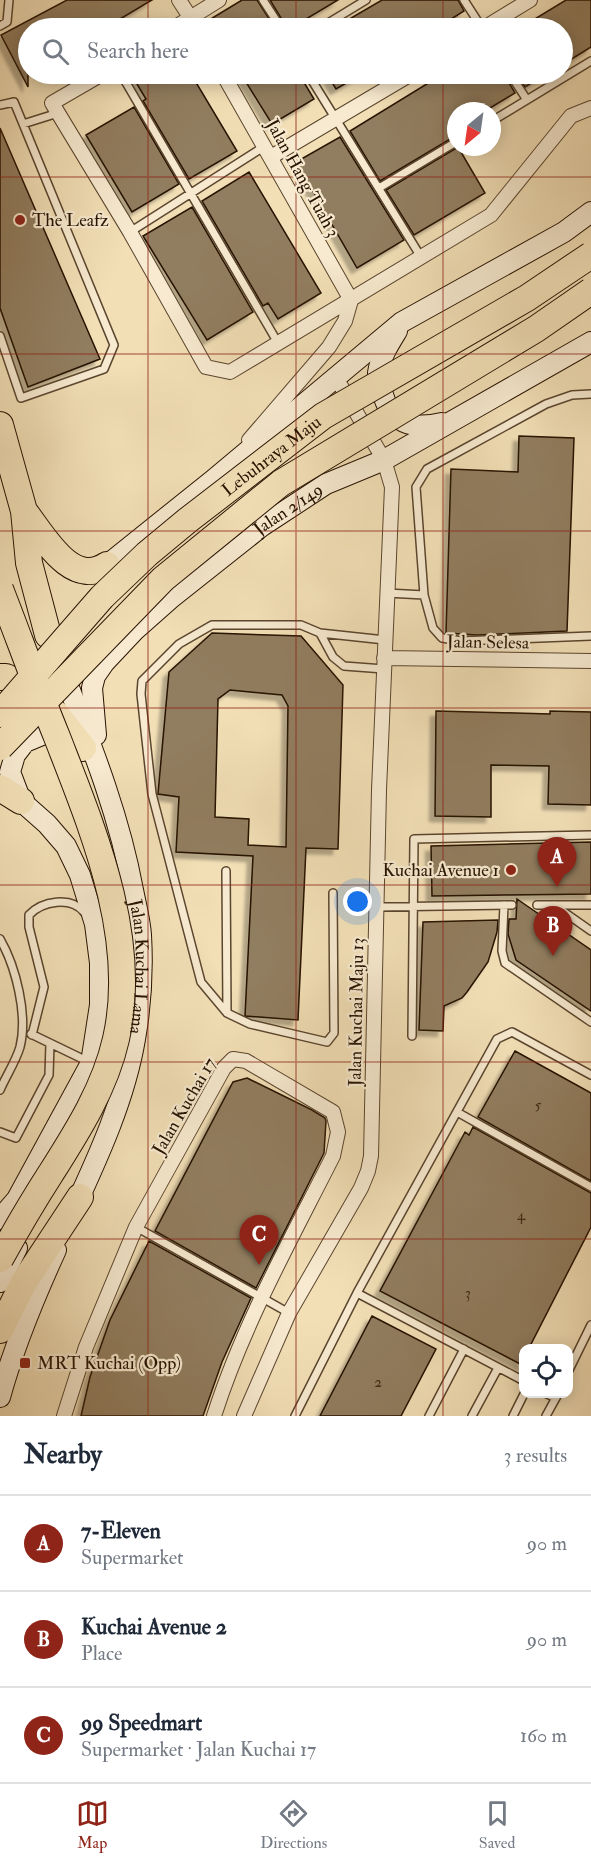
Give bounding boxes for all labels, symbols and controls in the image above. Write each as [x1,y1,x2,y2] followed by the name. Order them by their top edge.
[18,18,573,84] search box
[39,35,72,68] icon: search
[87,37,189,65] text: Search here
[447,102,501,156] north arrow
[260,114,345,241] street label: Jalan Hang Tuah 3
[32,209,109,232] place label: The Leafz
[13,213,27,227] marker: The Leafz
[217,411,326,502] street label: Lebuhraya Maju
[248,478,328,541] street label: Jalan 2/149
[446,630,530,655] street label: Jalan Selesa
[538,838,576,887] pin: A
[382,859,499,882] place label: Kuchai Avenue 1
[504,863,518,877] marker: Kuchai Avenue 1
[343,887,372,916] your location
[123,896,153,1036] street label: Jalan Kuchai Lama
[534,906,572,956] pin: B
[344,937,369,1088] street label: Jalan Kuchai Maju 13
[147,1054,221,1160] street label: Jalan Kuchai 17
[535,1096,542,1115] house number: 5
[517,1206,526,1225] house number: 4
[240,1216,278,1265] pin: C
[465,1284,471,1303] house number: 3
[519,1344,573,1398] map controls
[519,1344,573,1398] button: locate
[37,1352,181,1375] place label: MRT Kuchai (Opp)
[18,1356,32,1370] marker: MRT Kuchai (Opp)
[374,1373,382,1392] house number: 2
[24,1439,102,1471] text: Nearby
[504,1443,567,1468] text: 3 results
[81,1517,161,1545] text: 7-Eleven
[37,1531,50,1556] text: A
[527,1531,567,1556] text: 90 m
[81,1545,184,1570] text: Supermarket
[81,1613,227,1641] text: Kuchai Avenue 2
[37,1627,50,1652] text: B
[527,1627,567,1652] text: 90 m
[81,1641,122,1666] text: Place
[81,1709,202,1737] text: 99 Speedmart
[36,1723,51,1748] text: C
[520,1723,567,1748] text: 160 m
[81,1737,316,1762] text: Supermarket · Jalan Kuchai 17
[76,1797,109,1853] tab: Map
[260,1797,327,1853] tab: Directions
[479,1797,515,1853] tab: Saved

